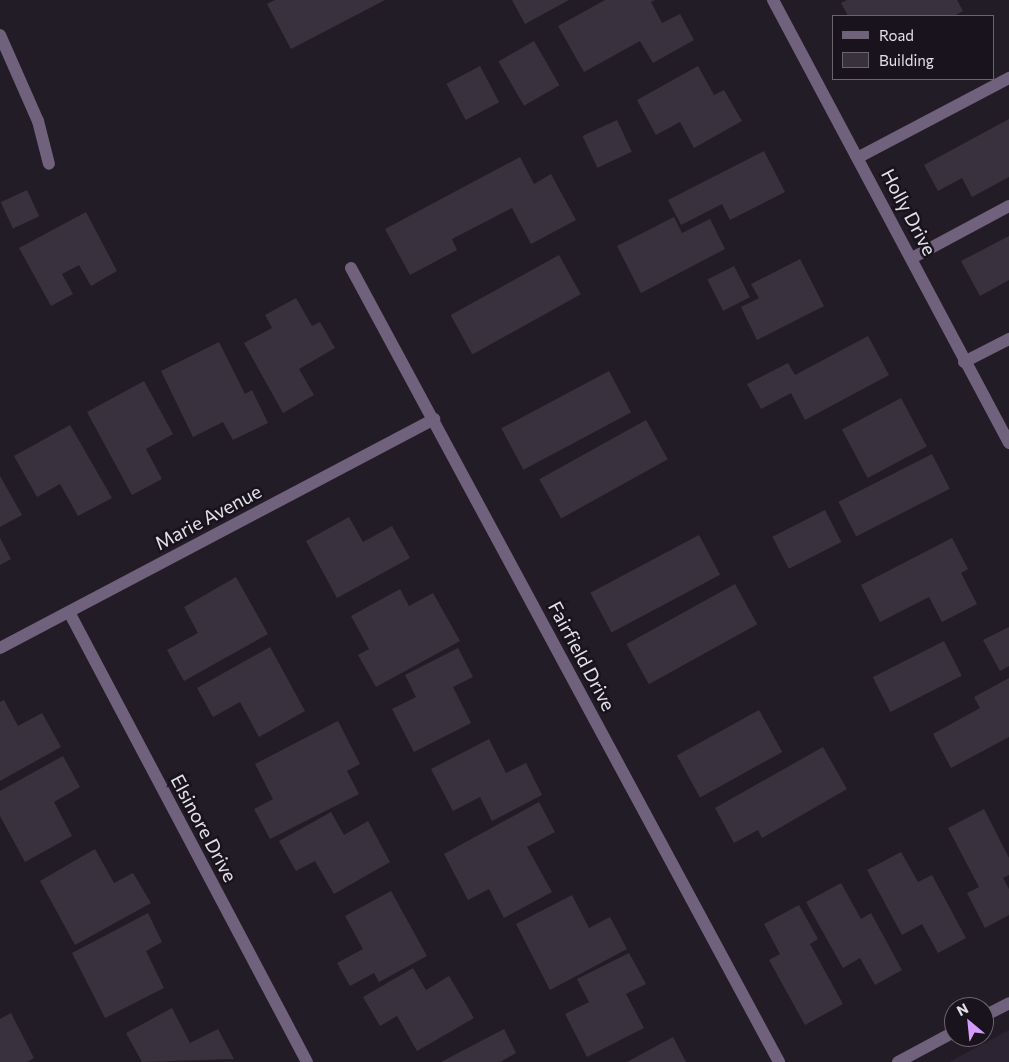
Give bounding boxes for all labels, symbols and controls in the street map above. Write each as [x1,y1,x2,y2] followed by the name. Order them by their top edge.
[832,15,994,80] legend
[879,26,914,44] text: Road
[879,51,934,69] text: Building
[877,165,941,259] street label: Holly Drive
[151,479,265,555] street label: Marie Avenue
[544,597,620,715] street label: Fairfield Drive
[166,770,242,886] street label: Elsinore Drive
[944,997,994,1047] north arrow
[954,999,971,1019] text: N

